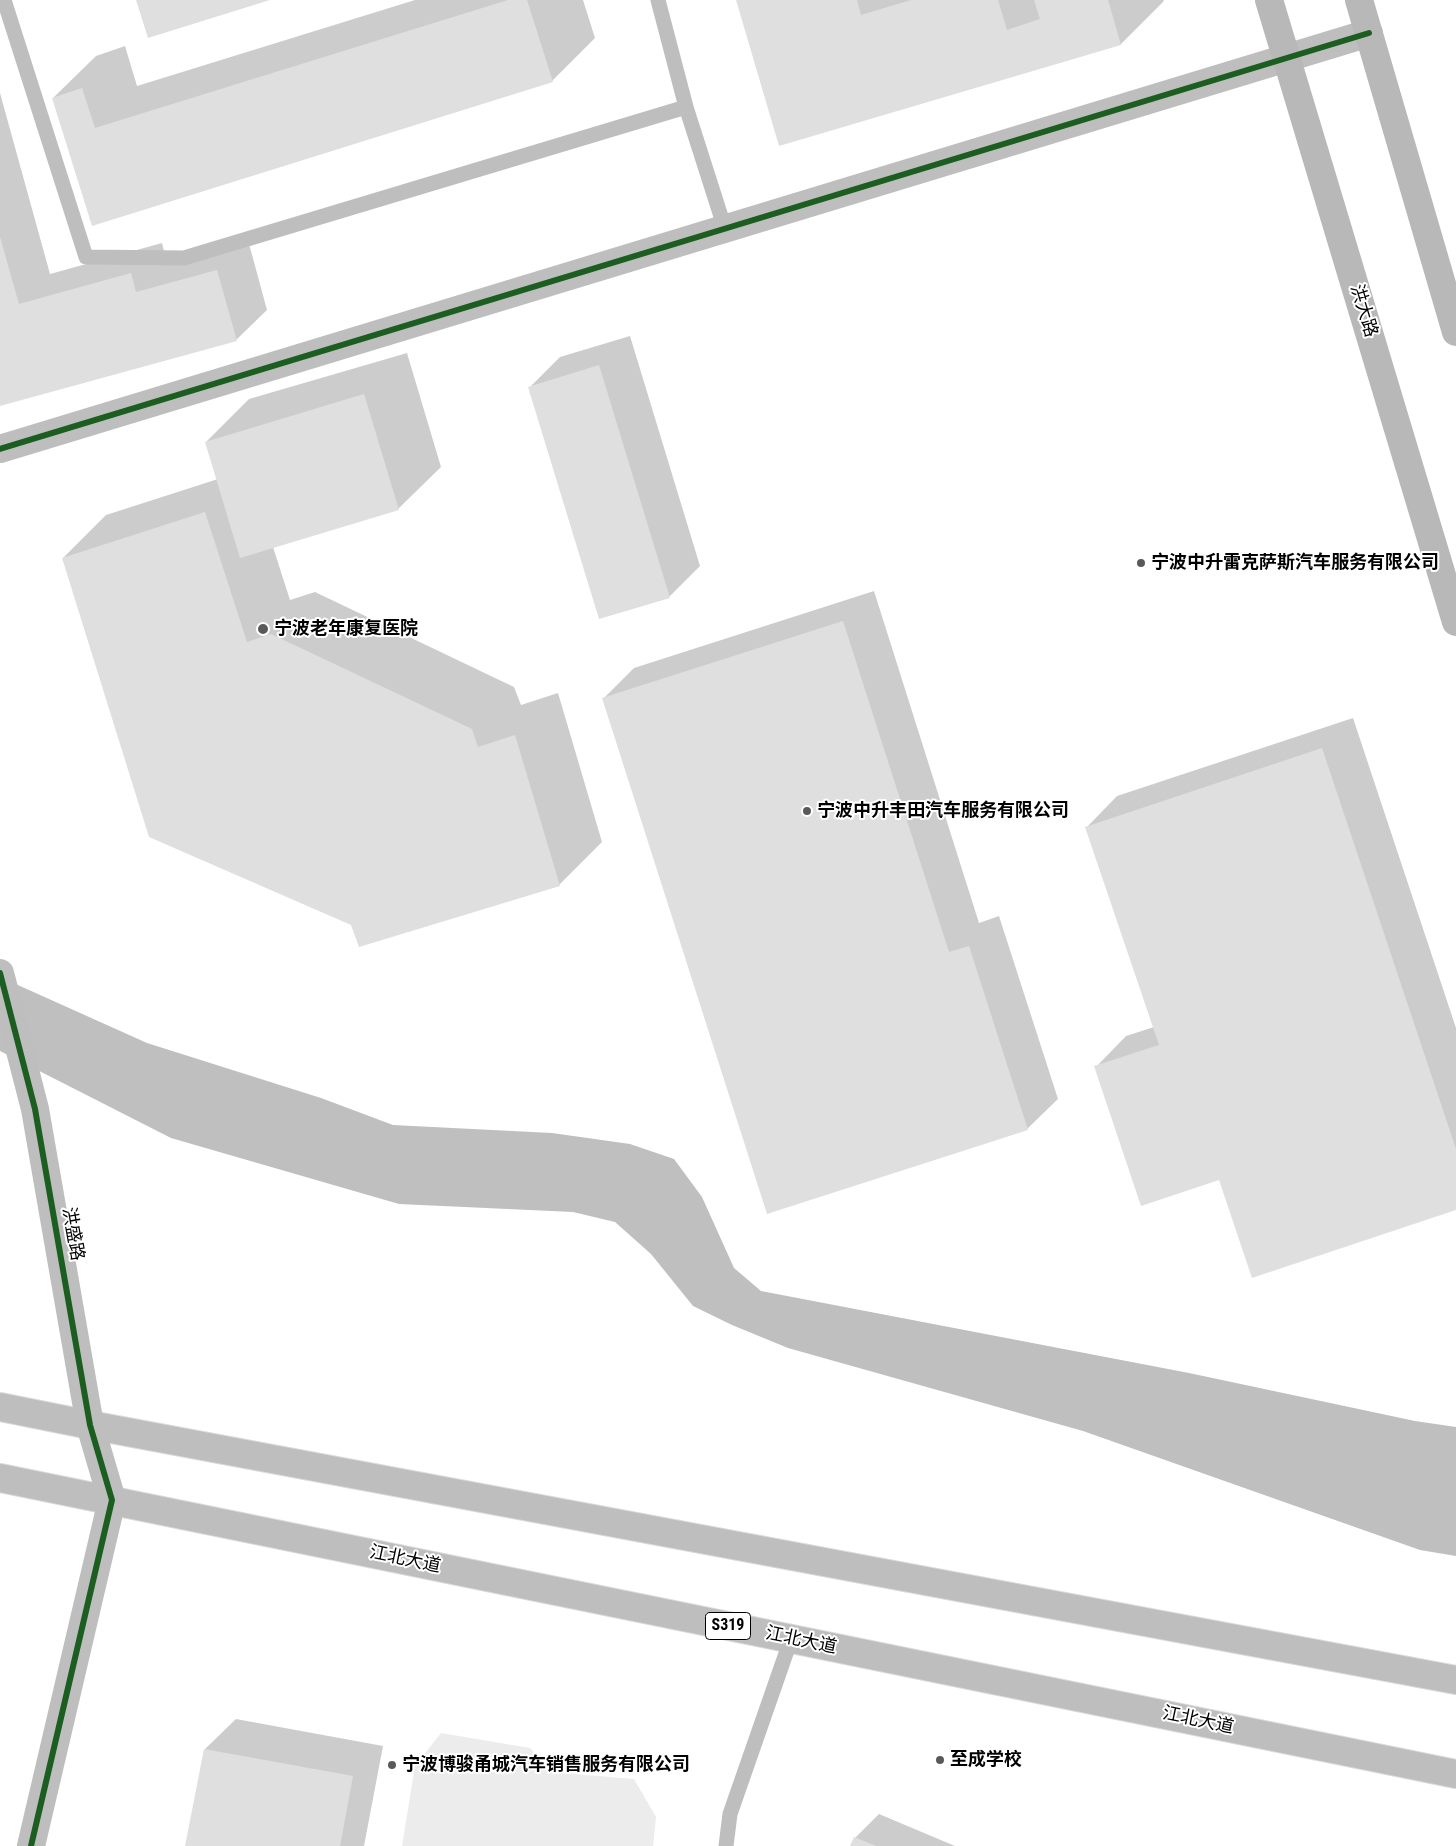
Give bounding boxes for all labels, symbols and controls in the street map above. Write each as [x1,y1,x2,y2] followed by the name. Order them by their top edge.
[1345,282,1381,340] street label: 洪大路
[1151,552,1439,574] place label: 宁波中升雷克萨斯汽车服务有限公司
[1135,557,1147,569] marker: 宁波中升雷克萨斯汽车服务有限公司
[274,618,418,640] place label: 宁波老年康复医院
[256,622,270,636] marker: 宁波老年康复医院
[817,800,1069,822] place label: 宁波中升丰田汽车服务有限公司
[801,805,813,817] marker: 宁波中升丰田汽车服务有限公司
[57,1206,87,1262] street label: 洪盛路
[368,1542,442,1578] street label: 江北大道
[706,1612,750,1640] road number: S319
[764,1623,838,1659] street label: 江北大道
[1161,1703,1235,1739] street label: 江北大道
[950,1749,1022,1771] place label: 至成学校
[402,1754,690,1776] place label: 宁波博骏甬城汽车销售服务有限公司
[934,1754,946,1766] marker: 至成学校
[386,1759,398,1771] marker: 宁波博骏甬城汽车销售服务有限公司

